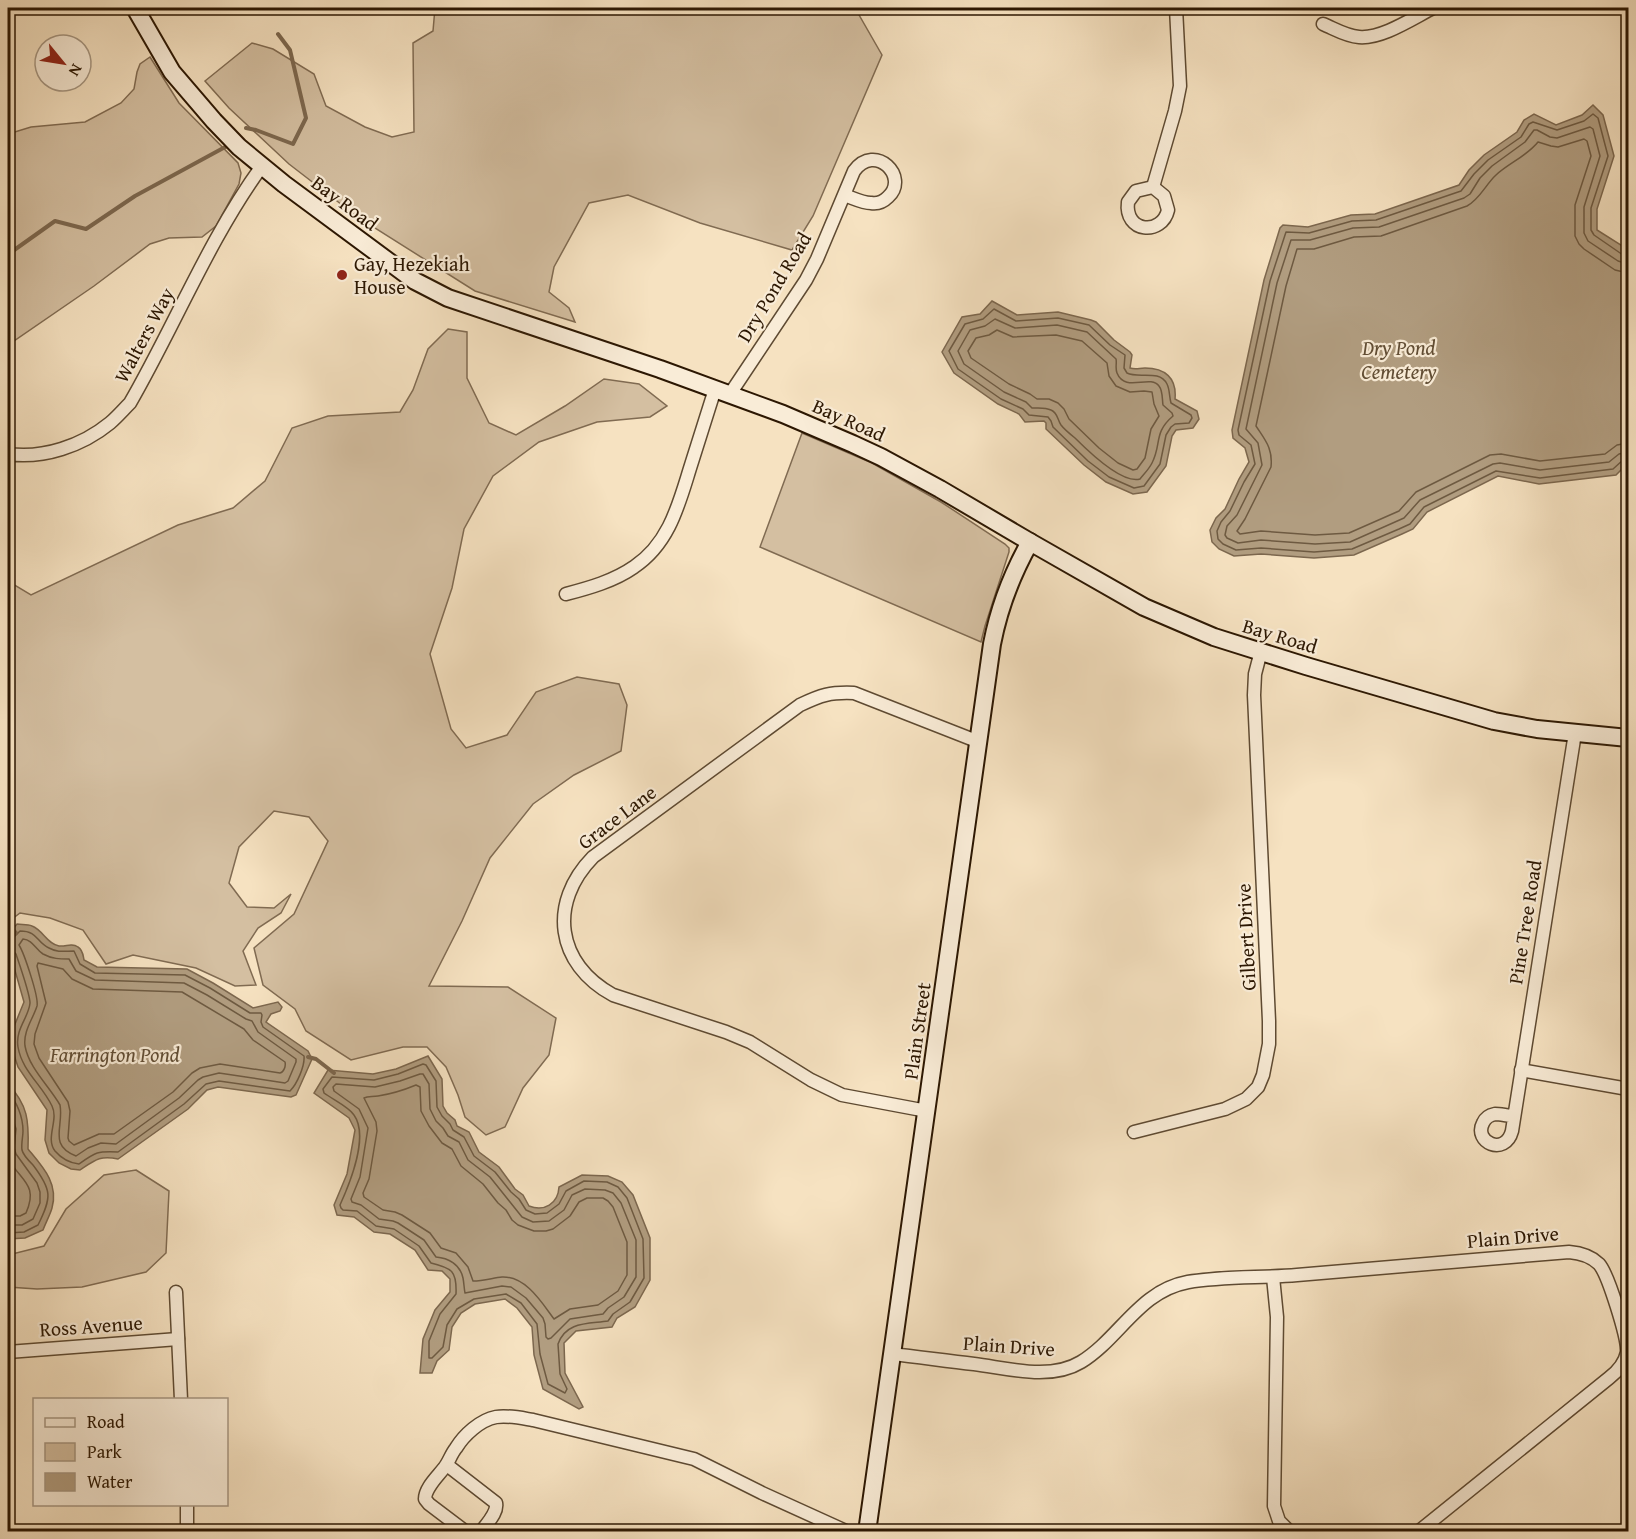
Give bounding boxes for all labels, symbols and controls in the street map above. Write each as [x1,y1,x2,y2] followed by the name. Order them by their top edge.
[33,33,93,93] north arrow
[63,60,89,81] text: N
[306,168,385,238] street label: Bay Road
[729,226,818,347] street label: Dry Pond Road
[354,249,470,301] place label: Gay, Hezekiah House
[335,268,349,282] marker: Gay, Hezekiah House
[106,282,181,387] street label: Walters Way
[1361,332,1437,387] water label: Dry Pond Cemetery
[808,391,891,449] street label: Bay Road
[1239,610,1322,661] street label: Bay Road
[571,777,662,856] street label: Grace Lane
[1500,857,1549,986] street label: Pine Tree Road
[1228,883,1263,991] street label: Gilbert Drive
[895,981,938,1081] street label: Plain Street
[49,1039,180,1070] water label: Farrington Pond
[1466,1218,1560,1255] street label: Plain Drive
[38,1307,144,1344] street label: Ross Avenue
[962,1328,1056,1363] street label: Plain Drive
[33,1398,228,1506] legend
[87,1408,125,1435] text: Road
[87,1438,123,1465] text: Park
[87,1468,133,1495] text: Water

